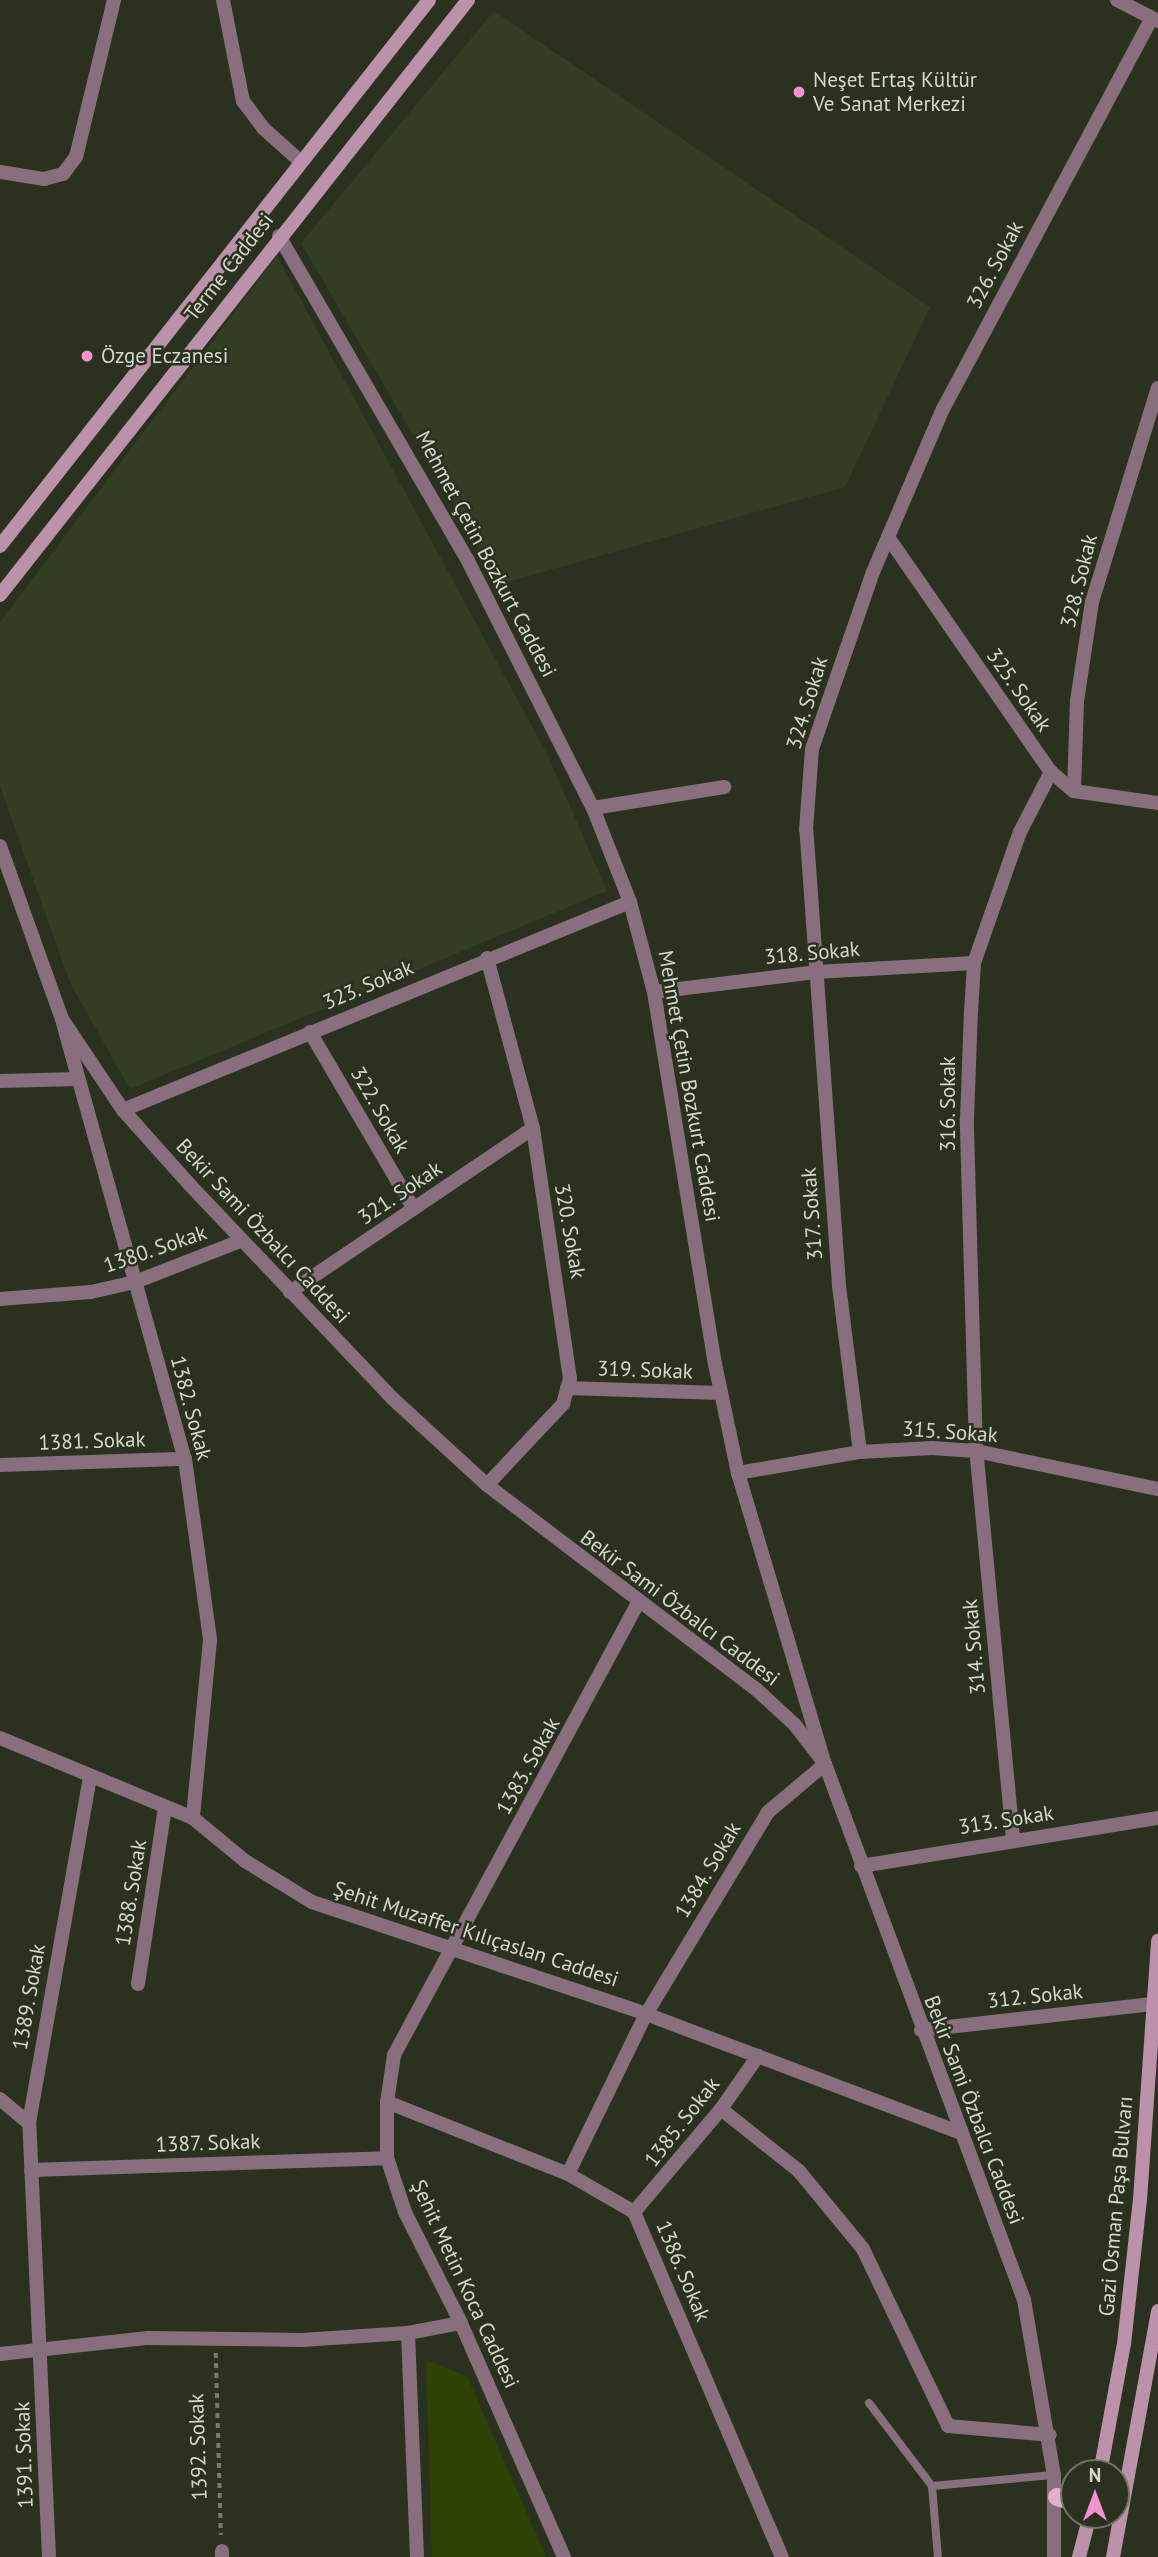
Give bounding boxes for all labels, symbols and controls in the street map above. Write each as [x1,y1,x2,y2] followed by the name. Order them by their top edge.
[813,67,977,117] place label: Neşet Ertaş Kültür Ve Sanat Merkezi
[791,84,807,100] marker: Neşet Ertaş Kültür Ve Sanat Merkezi
[179,208,279,326] street label: Terme Caddesi
[961,216,1029,314] street label: 326. Sokak
[101,343,228,369] place label: Özge Eczanesi
[79,348,95,364] marker: Özge Eczanesi
[410,427,562,681] street label: Mehmet Çetin Bozkurt Caddesi
[1055,531,1103,631] street label: 328. Sokak
[981,643,1057,737] street label: 325. Sokak
[781,653,833,753] street label: 324. Sokak
[762,936,862,970] street label: 318. Sokak
[653,948,725,1224] street label: Mehmet Çetin Bozkurt Caddesi
[318,954,418,1016] street label: 323. Sokak
[935,1055,961,1153] street label: 316. Sokak
[345,1062,415,1158] street label: 322. Sokak
[171,1134,355,1328] street label: Bekir Sami Özbalcı Caddesi
[353,1155,447,1231] street label: 321. Sokak
[796,1166,828,1262] street label: 317. Sokak
[549,1181,591,1281] street label: 320. Sokak
[99,1219,211,1279] street label: 1380. Sokak
[165,1352,217,1464] street label: 1382. Sokak
[596,1356,694,1384] street label: 319. Sokak
[901,1416,999,1448] street label: 315. Sokak
[37,1427,147,1455] street label: 1381. Sokak
[575,1525,785,1691] street label: Bekir Sami Özbalcı Caddesi
[957,1597,991,1697] street label: 314. Sokak
[491,1712,565,1820] street label: 1383. Sokak
[956,1800,1056,1840] street label: 313. Sokak
[669,1817,747,1923] street label: 1384. Sokak
[110,1837,152,1949] street label: 1388. Sokak
[330,1876,622,1992] street label: Şehit Muzaffer Kılıçaslan Caddesi
[7,1941,51,2053] street label: 1389. Sokak
[985,1978,1085,2014] street label: 312. Sokak
[919,1992,1029,2228] street label: Bekir Sami Özbalcı Caddesi
[639,2071,725,2173] street label: 1385. Sokak
[1094,2095,1138,2317] street label: Gazi Osman Paşa Bulvarı
[154,2129,262,2157] street label: 1387. Sokak
[406,2176,524,2392] street label: Şehit Metin Koca Caddesi
[650,2216,716,2326] street label: 1386. Sokak
[184,2392,212,2502] street label: 1392. Sokak
[10,2400,38,2510] street label: 1391. Sokak
[1060,2459,1130,2529] north arrow
[1089,2463,1101,2487] text: N

